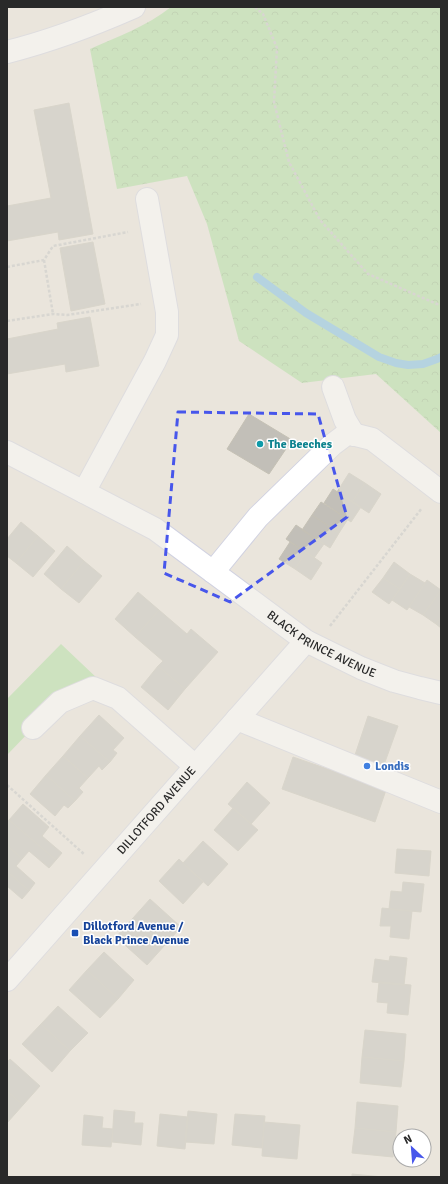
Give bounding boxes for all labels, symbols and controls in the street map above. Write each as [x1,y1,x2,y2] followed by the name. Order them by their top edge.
[268,437,333,452] place label: The Beeches
[255,439,265,449] marker: The Beeches
[264,607,378,681] street label: BLACK PRINCE AVENUE
[375,759,410,774] place label: Londis
[362,761,372,771] marker: Londis
[114,763,199,857] street label: DILLOTFORD AVENUE
[83,919,189,948] place label: Dillotford Avenue / Black Prince Avenue
[70,928,80,938] marker: Dillotford Avenue / Black Prince Avenue
[392,1128,432,1168] north arrow
[402,1132,414,1147] text: N

